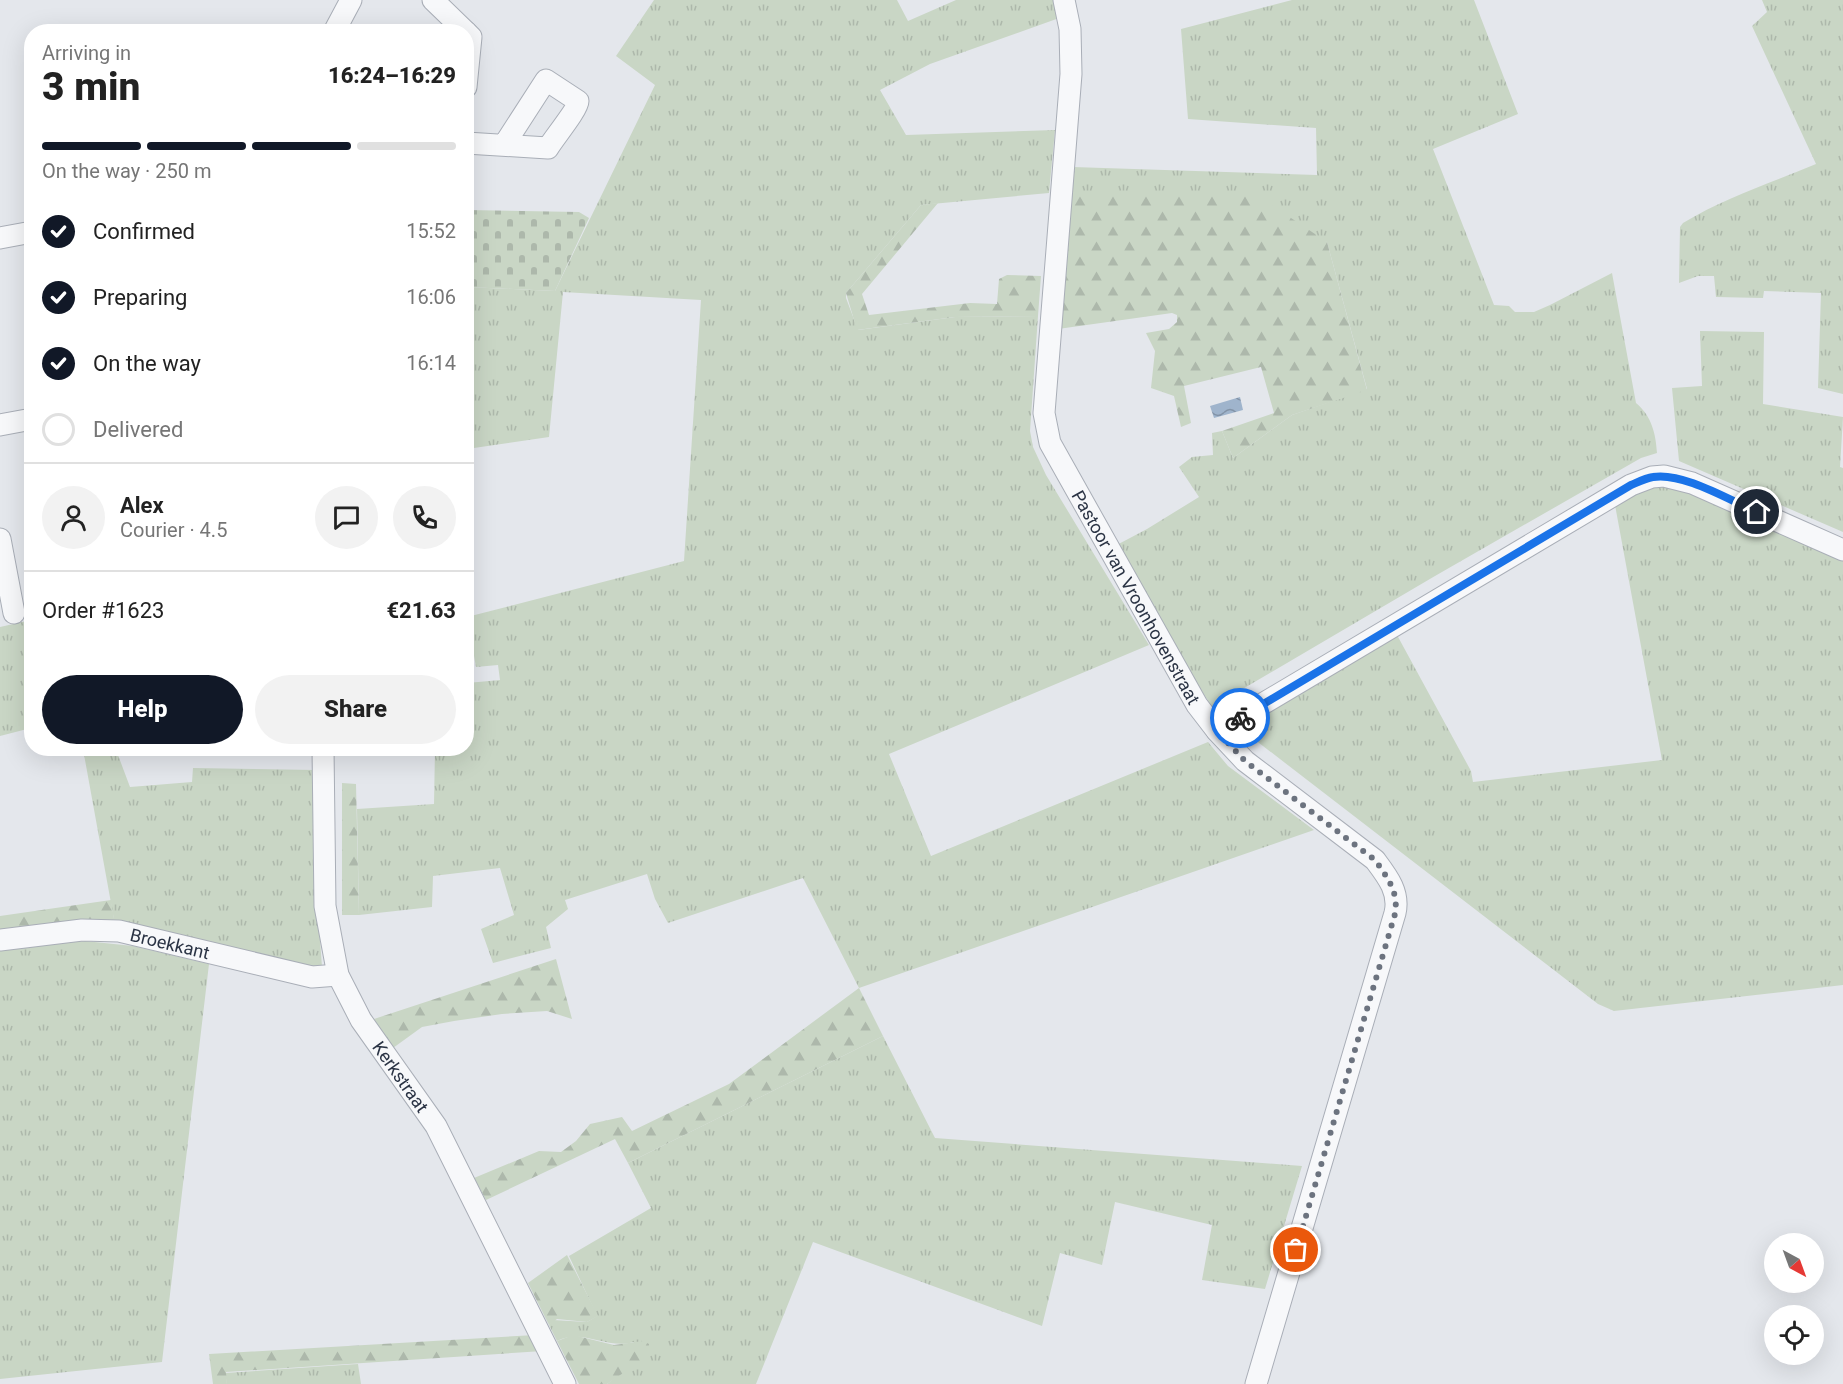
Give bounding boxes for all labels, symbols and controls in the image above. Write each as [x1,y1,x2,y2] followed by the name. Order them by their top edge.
[42,41,131,65] text: Arriving in
[328,63,456,88] text: 16:24–16:29
[42,64,140,110] text: 3 min
[42,159,211,183] text: On the way · 250 m
[42,215,75,248] icon: check
[93,219,195,244] text: Confirmed
[406,219,456,243] text: 15:52
[42,281,75,314] icon: check
[93,285,187,310] text: Preparing
[406,285,456,309] text: 16:06
[42,347,75,380] icon: check
[93,351,201,376] text: On the way
[406,351,456,375] text: 16:14
[93,417,183,442] text: Delivered
[42,486,105,549] button: person
[315,486,378,549] button: chat
[393,486,456,549] button: phone
[1068,486,1205,708] street label: Pastoor van Vroonhovenstraat
[1731,486,1782,537] pin
[120,493,164,518] text: Alex
[1740,495,1773,528] icon: home
[120,518,227,542] text: Courier · 4.5
[42,598,164,623] text: Order #1623
[387,598,456,623] text: €21.63
[42,675,243,744] button: Help
[255,675,456,744] button: Share
[1210,688,1270,748] courier
[1224,702,1257,735] icon: bike
[128,924,212,963] street label: Broekkant
[369,1037,433,1116] street label: Kerkstraat
[1270,1224,1321,1275] pin
[1279,1233,1312,1266] icon: bag
[1764,1233,1824,1293] north arrow
[1764,1233,1824,1365] map controls
[1764,1305,1824,1365] button: locate

